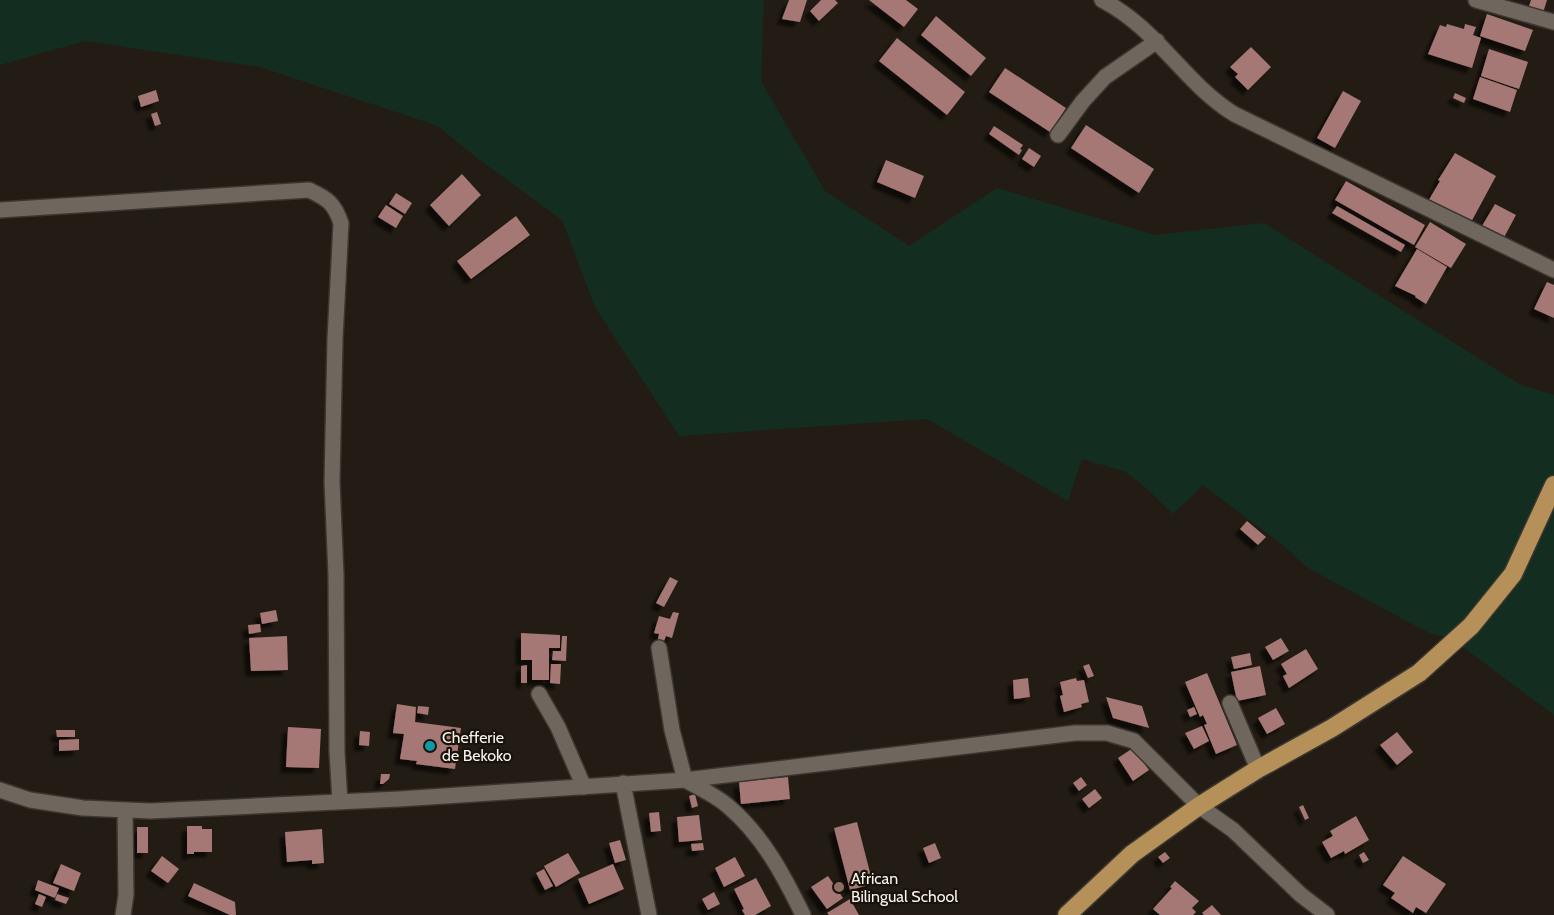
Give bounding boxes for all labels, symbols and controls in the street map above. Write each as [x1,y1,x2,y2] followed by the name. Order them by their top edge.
[442,728,512,765] place label: Chefferie de Bekoko
[423,739,437,753] marker: Chefferie de Bekoko
[851,869,958,906] place label: African Bilingual School
[832,880,846,894] marker: African Bilingual School

